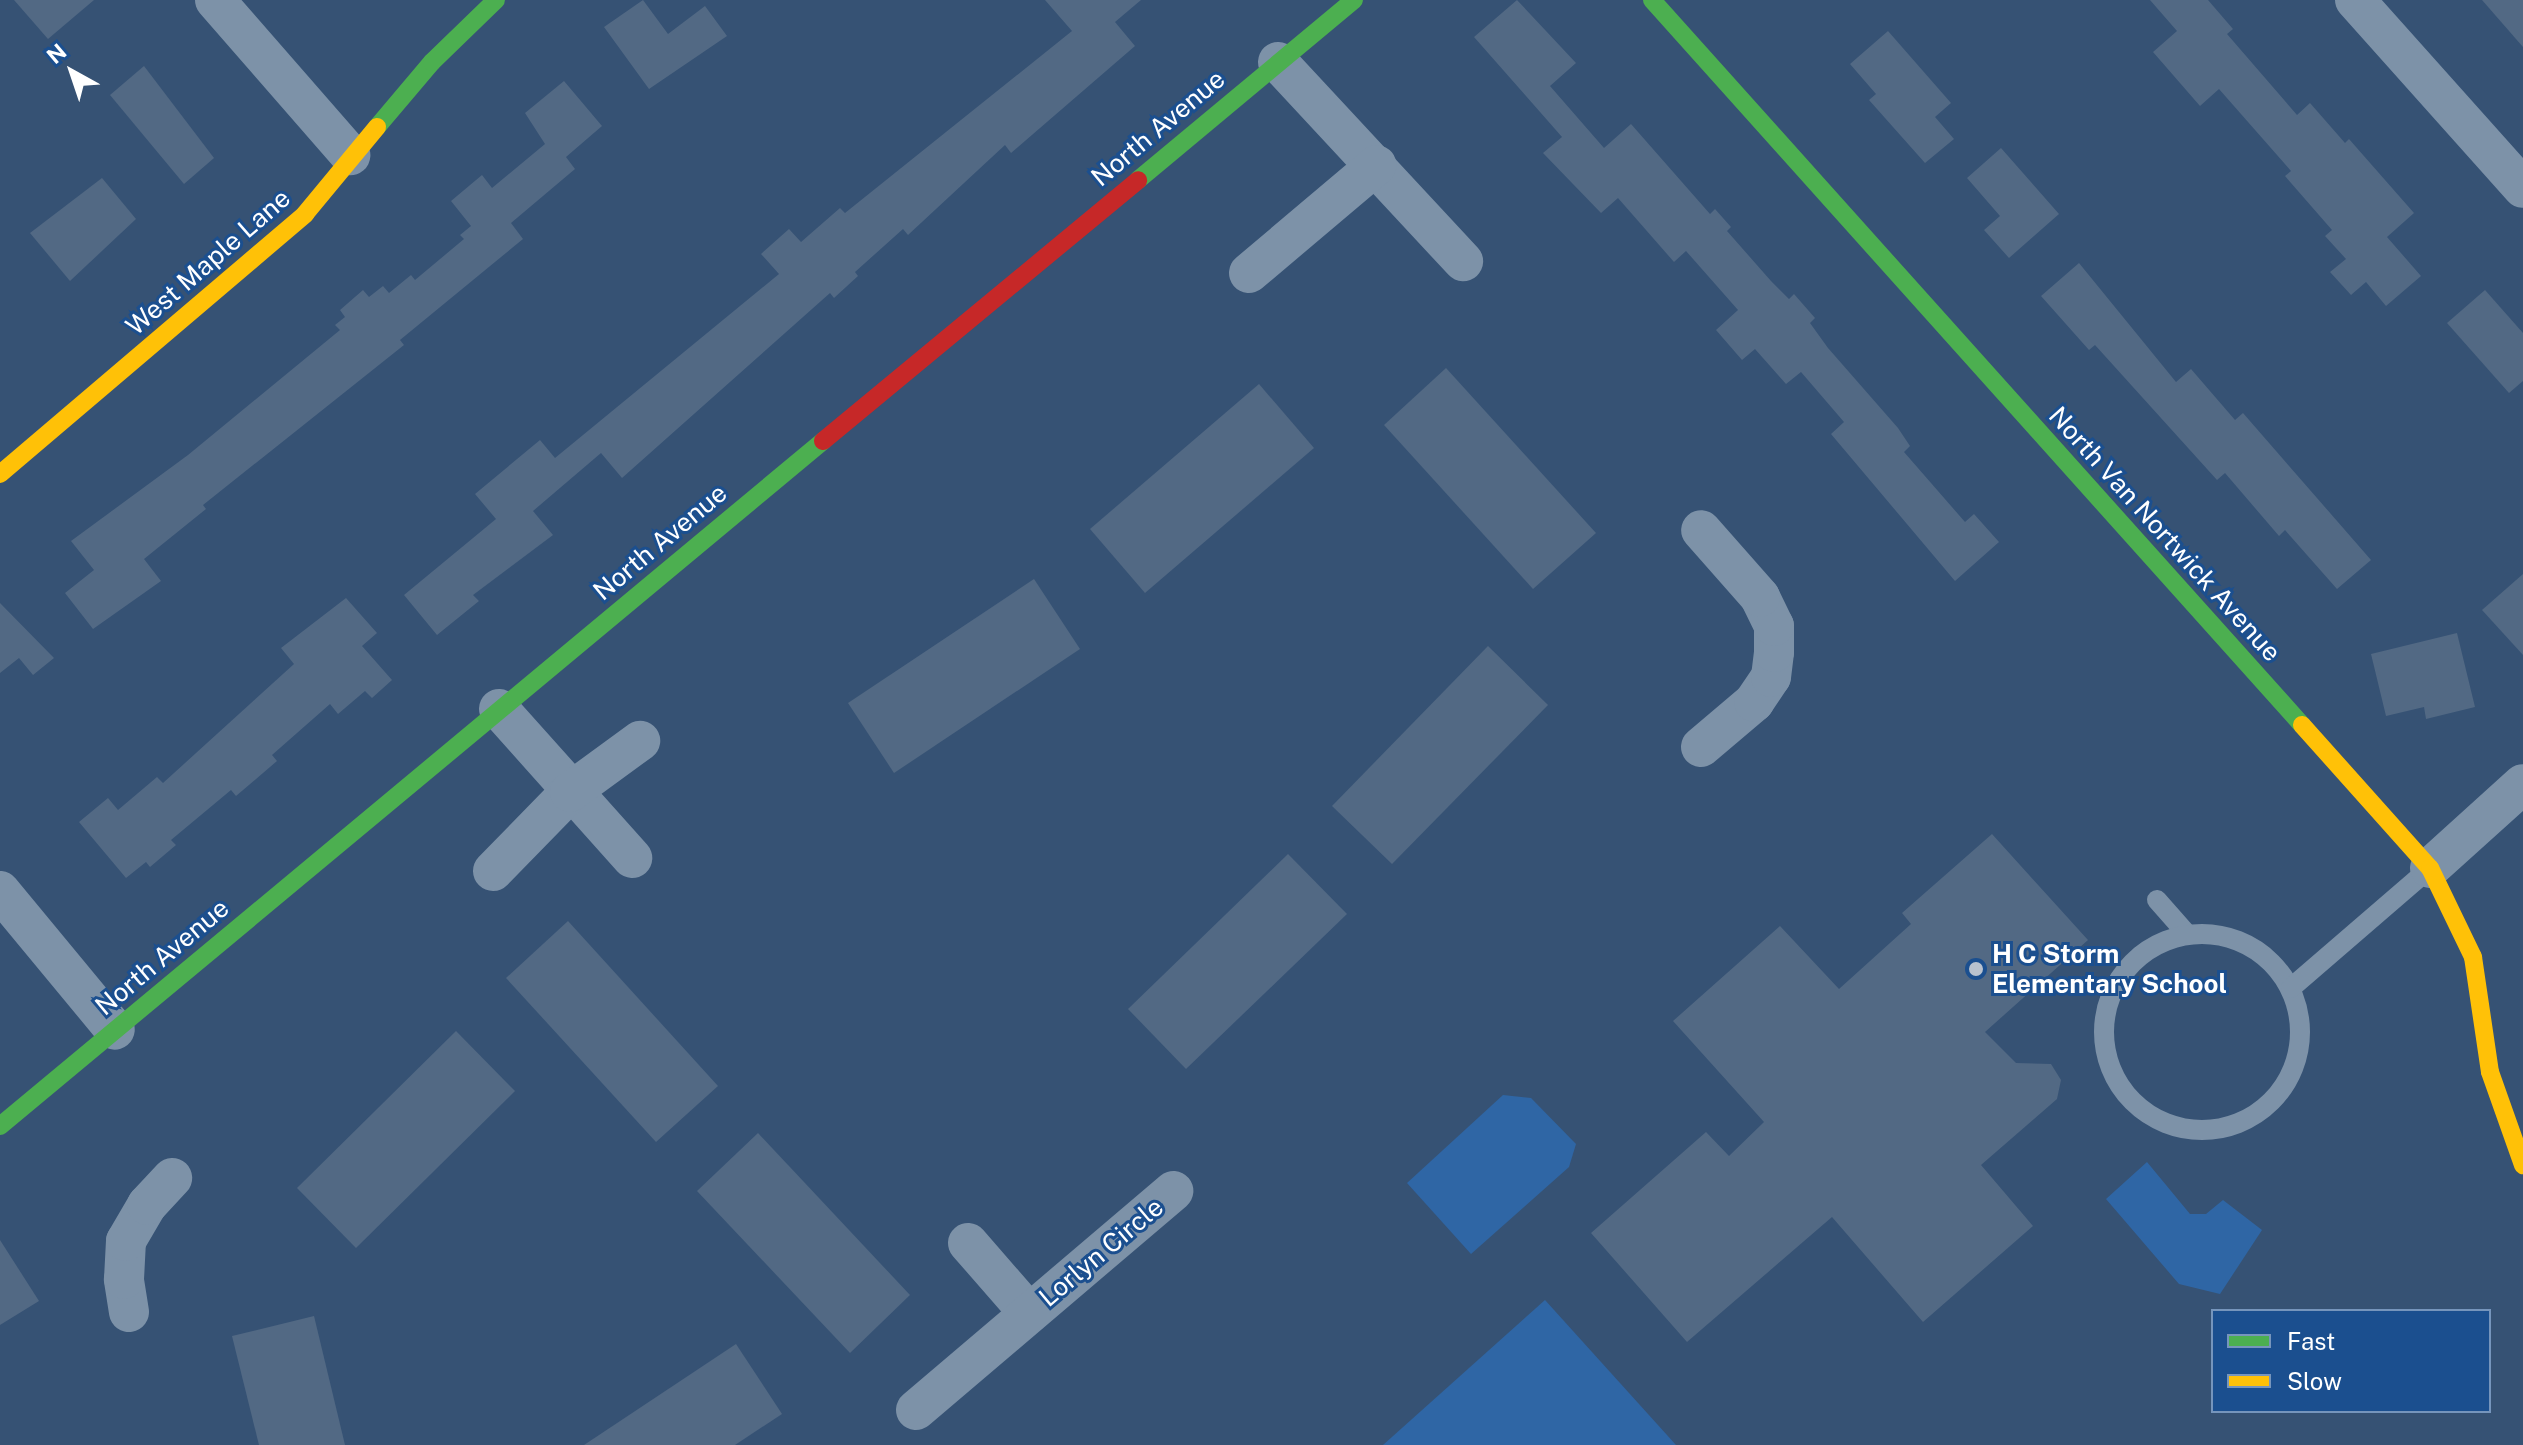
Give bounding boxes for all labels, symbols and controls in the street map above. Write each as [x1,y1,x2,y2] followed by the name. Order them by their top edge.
[32,32,112,112] north arrow
[42,38,72,69] text: N
[1085,63,1231,193] street label: North Avenue
[120,182,296,342] street label: West Maple Lane
[2042,400,2288,668] street label: North Van Nortwick Avenue
[587,477,733,607] street label: North Avenue
[89,892,235,1022] street label: North Avenue
[1992,938,2227,1000] place label: H C Storm Elementary School
[1967,960,1985,978] marker: H C Storm Elementary School
[1033,1191,1169,1313] street label: Lorlyn Circle
[2211,1309,2491,1413] legend
[2287,1327,2335,1355] text: Fast
[2287,1367,2342,1395] text: Slow

